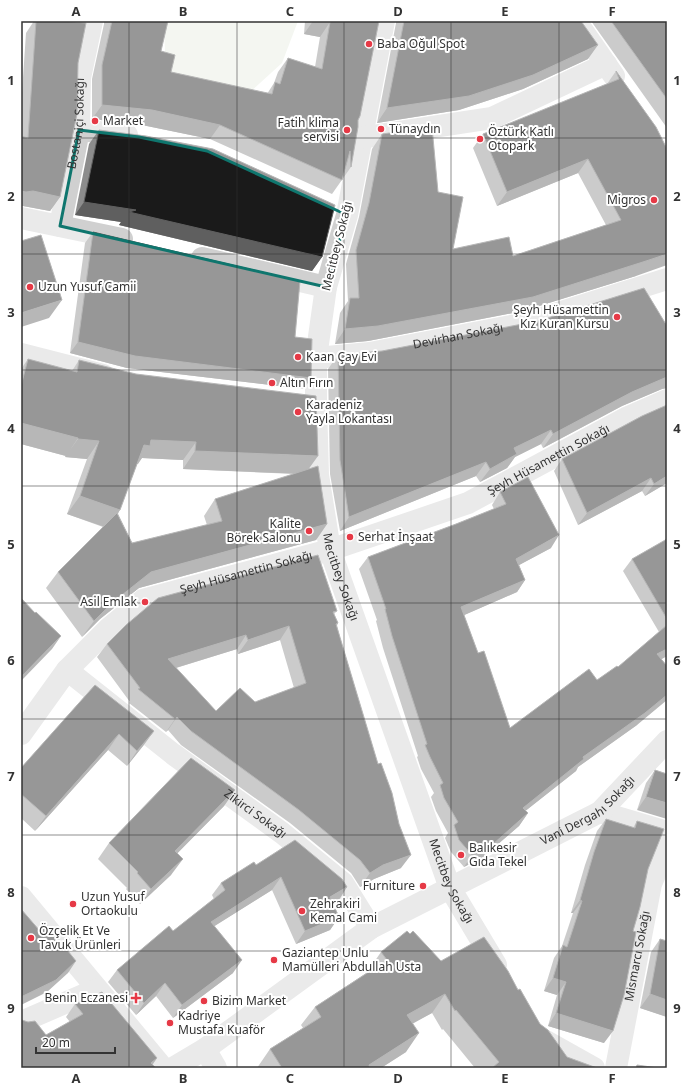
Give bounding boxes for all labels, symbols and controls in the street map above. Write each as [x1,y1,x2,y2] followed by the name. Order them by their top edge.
[72,2,81,20] text: A
[179,2,187,20] text: B
[286,2,294,20] text: C
[393,2,403,20] text: D
[501,2,509,20] text: E
[608,2,616,20] text: F
[377,35,465,52] place label: Baba Oğul Spot
[364,39,374,49] marker: Baba Oğul Spot
[7,71,15,89] text: 1
[673,71,681,89] text: 1
[62,78,88,171] street label: Bostaniçi Sokağı
[103,112,144,129] place label: Market
[278,114,339,145] place label: Fatih klima servisi
[90,116,100,126] marker: Market
[389,120,441,137] place label: Tünaydın
[488,123,554,154] place label: Öztürk Katlı Otopark
[376,124,386,134] marker: Tünaydın
[342,125,352,135] marker: Fatih klima servisi
[475,134,485,144] marker: Öztürk Katlı Otopark
[7,187,15,205] text: 2
[673,187,681,205] text: 2
[607,191,646,208] place label: Migros
[649,195,659,205] marker: Migros
[317,199,356,292] street label: Meсitbey Sokağı
[38,278,136,295] place label: Uzun Yusuf Camii
[25,282,35,292] marker: Uzun Yusuf Camii
[513,301,609,332] place label: Şeyh Hüsamettin Kız Kuran Kursu
[7,303,15,321] text: 3
[673,303,681,321] text: 3
[612,312,622,322] marker: Şeyh Hüsamettin Kız Kuran Kursu
[411,319,505,353] street label: Devirhan Sokağı
[306,348,377,365] place label: Kaan Çay Evi
[293,352,303,362] marker: Kaan Çay Evi
[280,374,334,391] place label: Altın Fırın
[267,378,277,388] marker: Altın Fırın
[306,396,392,427] place label: Karadeniz Yayla Lokantası
[293,407,303,417] marker: Karadeniz Yayla Lokantası
[7,419,15,437] text: 4
[484,419,612,499] street label: Şeyh Hüsamettin Sokağı
[673,419,681,437] text: 4
[226,515,301,546] place label: Kalite Börek Salonu
[304,526,314,536] marker: Kalite Börek Salonu
[358,528,434,545] place label: Serhat İnşaat
[319,532,363,623] street label: Meсitbey Sokağı
[345,532,355,542] marker: Serhat İnşaat
[7,535,15,553] text: 5
[673,535,681,553] text: 5
[178,546,314,598] street label: Şeyh Hüsamettin Sokağı
[80,593,138,610] place label: Asil Emlak
[140,597,150,607] marker: Asil Emlak
[7,651,15,669] text: 6
[673,651,681,669] text: 6
[7,767,15,785] text: 7
[673,767,681,785] text: 7
[537,772,638,849] street label: Vani Dergahı Sokağı
[221,785,291,842] street label: Zikirci Sokağı
[425,836,478,926] street label: Meсitbey Sokağı
[469,839,527,870] place label: Balıkesir Gıda Tekel
[456,850,466,860] marker: Balıkesir Gıda Tekel
[363,877,415,894] place label: Furniture
[418,881,428,891] marker: Furniture
[7,883,15,901] text: 8
[673,883,681,901] text: 8
[81,888,145,919] place label: Uzun Yusuf Ortaokulu
[310,895,377,926] place label: Zehrakiri Kemal Cami
[68,899,78,909] marker: Uzun Yusuf Ortaokulu
[297,906,307,916] marker: Zehrakiri Kemal Cami
[620,909,654,1003] street label: Mismarcı Sokağı
[39,922,121,953] place label: Özçelik Et Ve Tavuk Ürünleri
[26,933,36,943] marker: Özçelik Et Ve Tavuk Ürünleri
[282,944,421,975] place label: Gaziantep Unlu Mamülleri Abdullah Usta
[269,955,279,965] marker: Gaziantep Unlu Mamülleri Abdullah Usta
[45,989,128,1006] place label: Benin Eczanesi
[212,992,287,1009] place label: Bizim Market
[131,993,141,1003] marker: Benin Eczanesi
[199,996,209,1006] marker: Bizim Market
[7,999,15,1017] text: 9
[673,999,681,1017] text: 9
[178,1007,265,1038] place label: Kadriye Mustafa Kuaför
[165,1018,175,1028] marker: Kadriye Mustafa Kuaför
[36,1029,115,1055] scale bar
[42,1034,70,1051] text: 20 m
[72,1069,81,1087] text: A
[179,1069,187,1087] text: B
[286,1069,294,1087] text: C
[393,1069,403,1087] text: D
[501,1069,509,1087] text: E
[608,1069,616,1087] text: F

